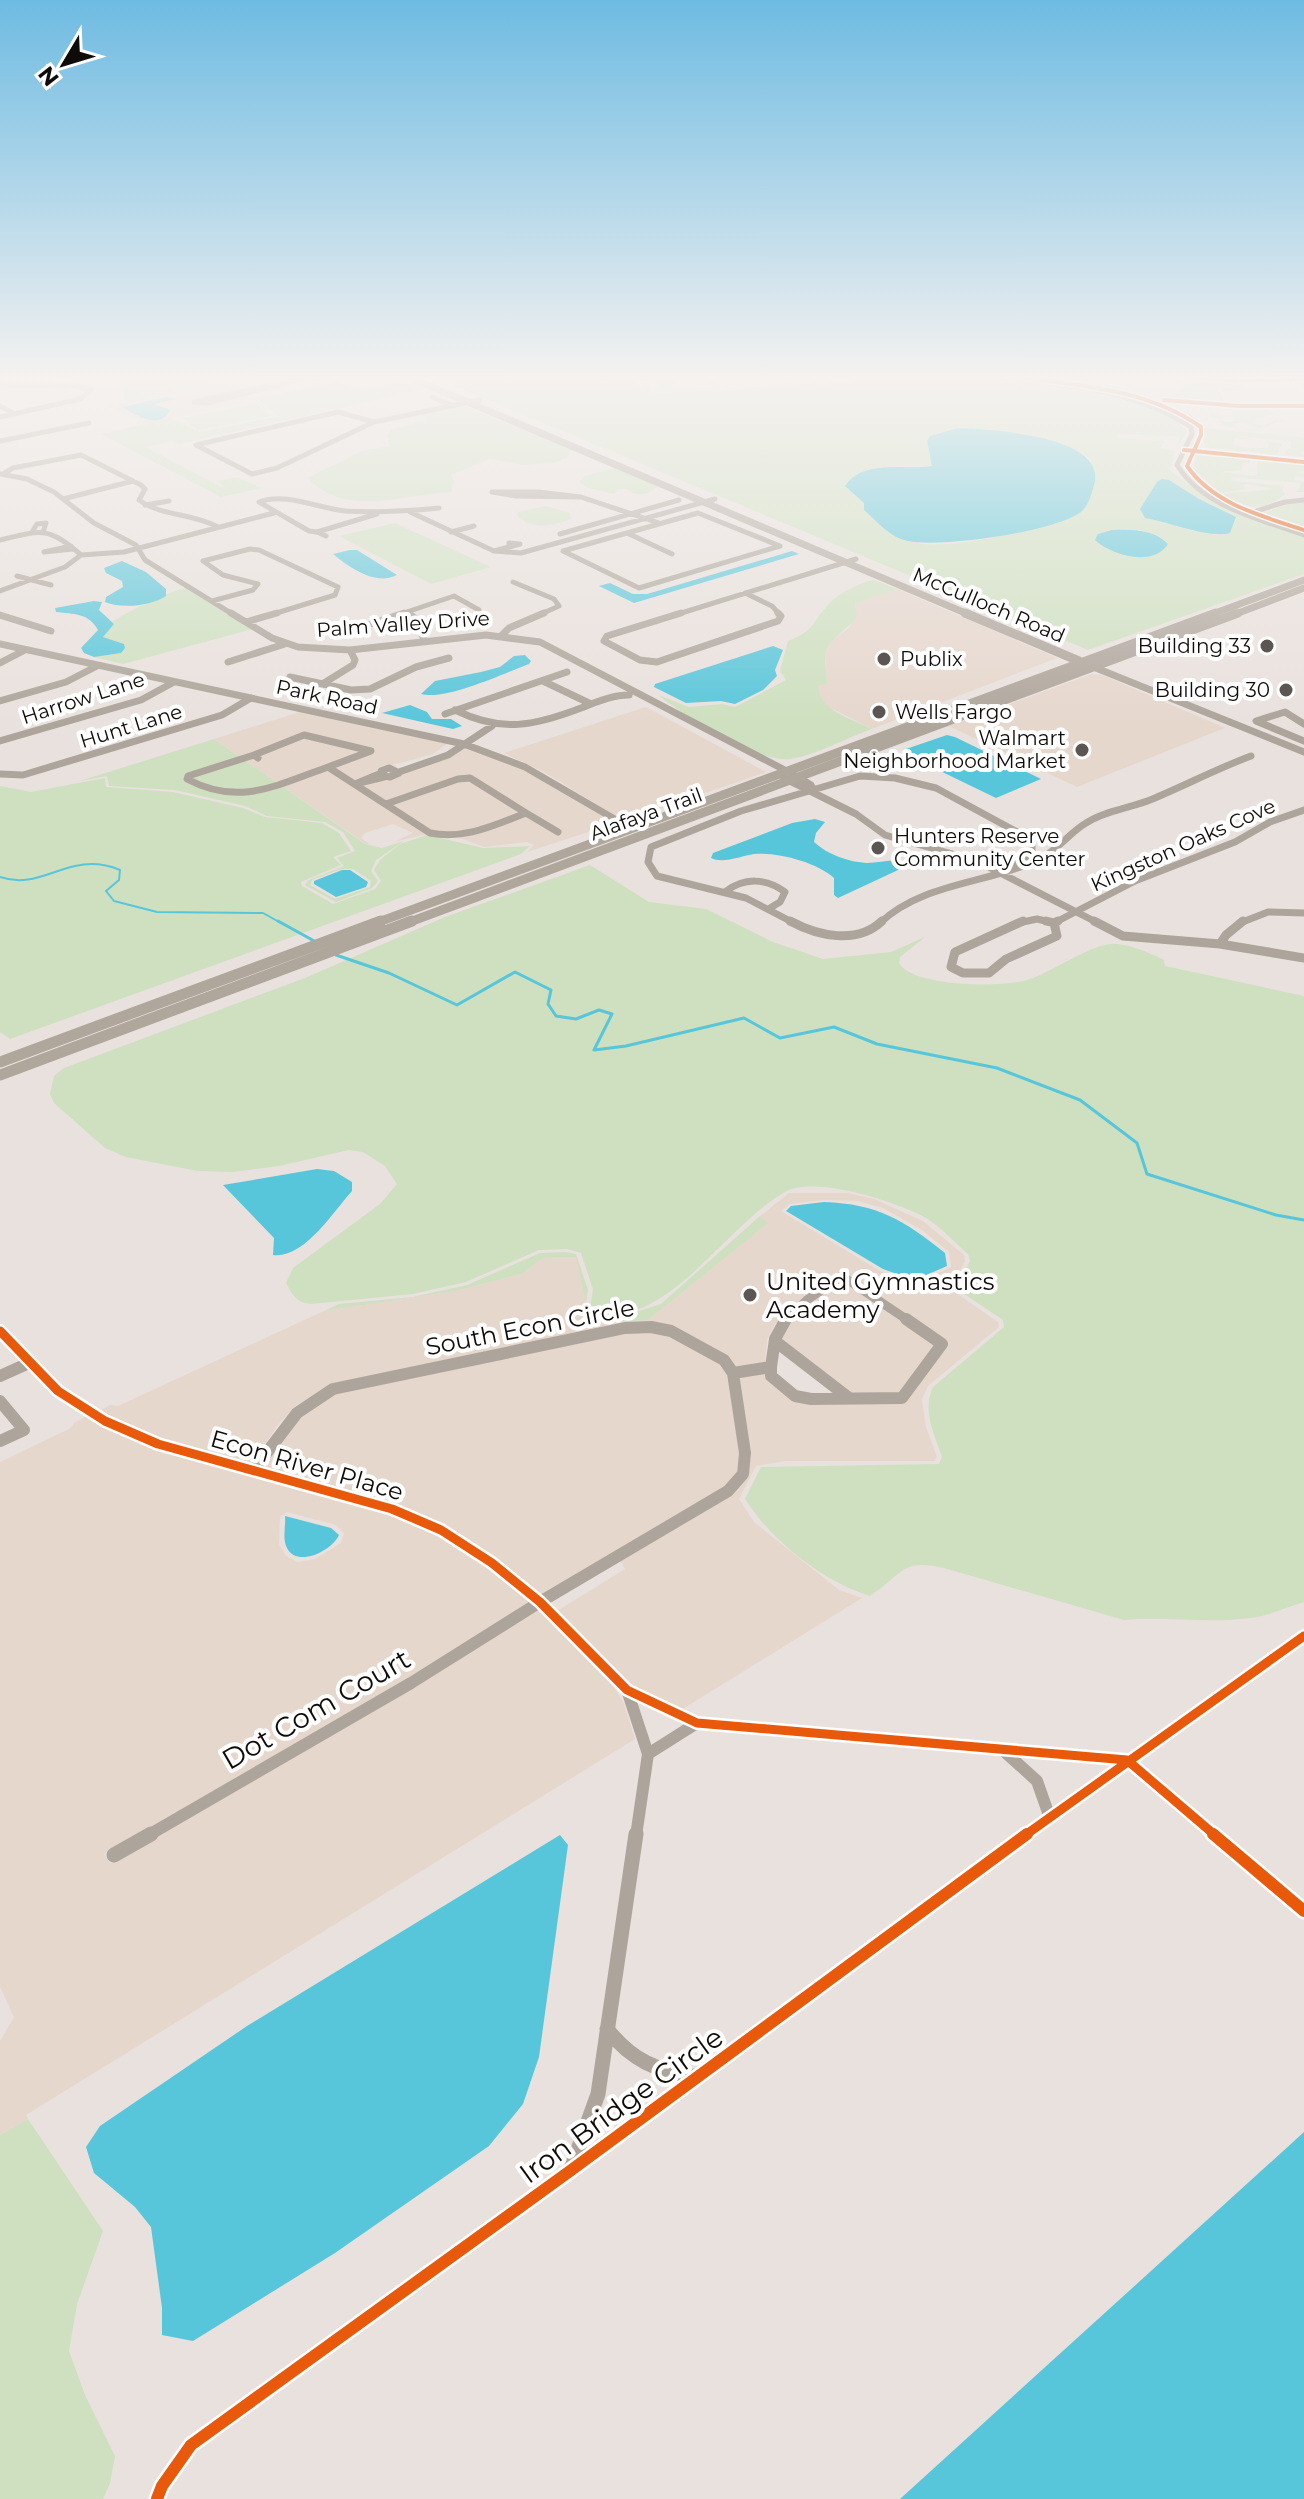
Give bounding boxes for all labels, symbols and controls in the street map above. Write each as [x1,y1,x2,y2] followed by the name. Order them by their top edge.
[24,24,104,104] north arrow
[33,61,65,91] text: N
[909,562,1069,648] street label: McCulloch Road
[316,606,490,642] street label: Palm Valley Drive
[1138,634,1251,658] place label: Building 33
[1258,637,1276,655] marker: Building 33
[900,647,963,671] place label: Publix
[875,650,893,668] marker: Publix
[18,667,148,729] street label: Harrow Lane
[274,675,380,719] street label: Park Road
[1155,678,1270,702] place label: Building 30
[1277,681,1295,699] marker: Building 30
[77,699,185,753] street label: Hunt Lane
[895,700,1012,724] place label: Wells Fargo
[870,703,888,721] marker: Wells Fargo
[843,726,1066,773] place label: Walmart Neighborhood Market
[1073,741,1091,759] marker: Walmart Neighborhood Market
[586,783,706,845] street label: Alafaya Trail
[1087,793,1279,897] street label: Kingston Oaks Cove
[894,824,1086,871] place label: Hunters Reserve Community Center
[869,839,887,857] marker: Hunters Reserve Community Center
[766,1267,994,1324] place label: United Gymnastics Academy
[741,1286,759,1304] marker: United Gymnastics Academy
[423,1293,637,1361] street label: South Econ Circle
[207,1424,407,1506] street label: Econ River Place
[216,1641,416,1777] street label: Dot Com Court
[513,2020,729,2190] street label: Iron Bridge Circle

